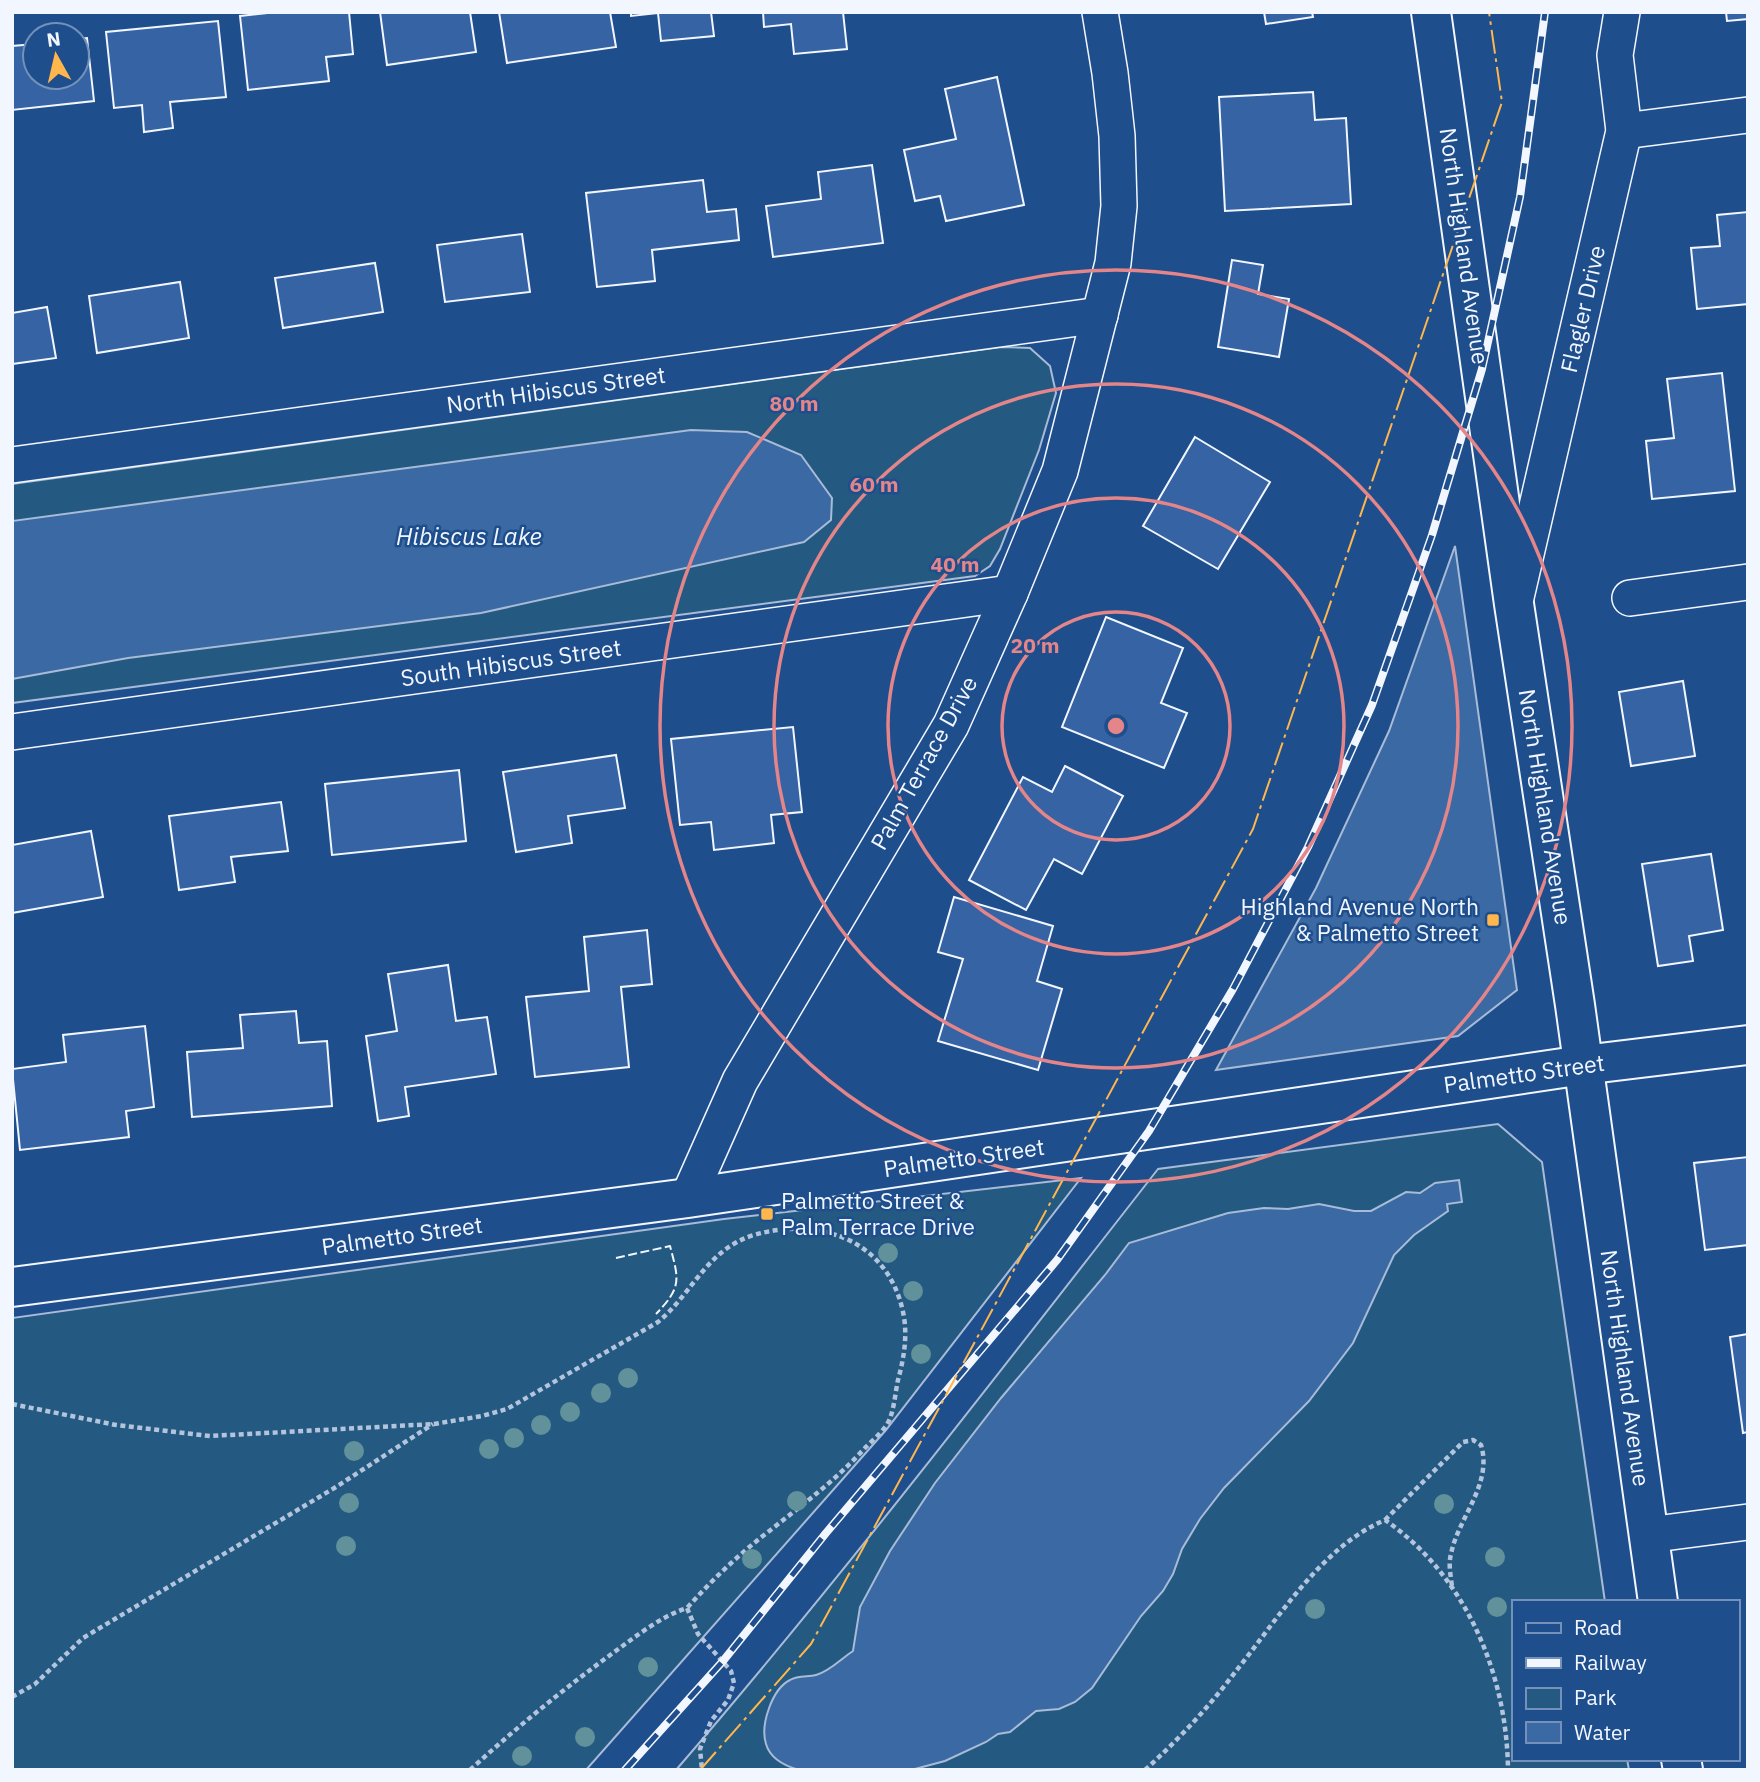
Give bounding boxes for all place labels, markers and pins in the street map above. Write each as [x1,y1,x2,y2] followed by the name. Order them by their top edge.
[1104,714,1128,738] centre of rings
[1240,891,1479,947] place label: Highland Avenue North & Palmetto Street
[1485,912,1501,928] marker: Highland Avenue North & Palmetto Street
[781,1185,975,1241] place label: Palmetto Street & Palm Terrace Drive
[759,1206,775,1222] marker: Palmetto Street & Palm Terrace Drive

